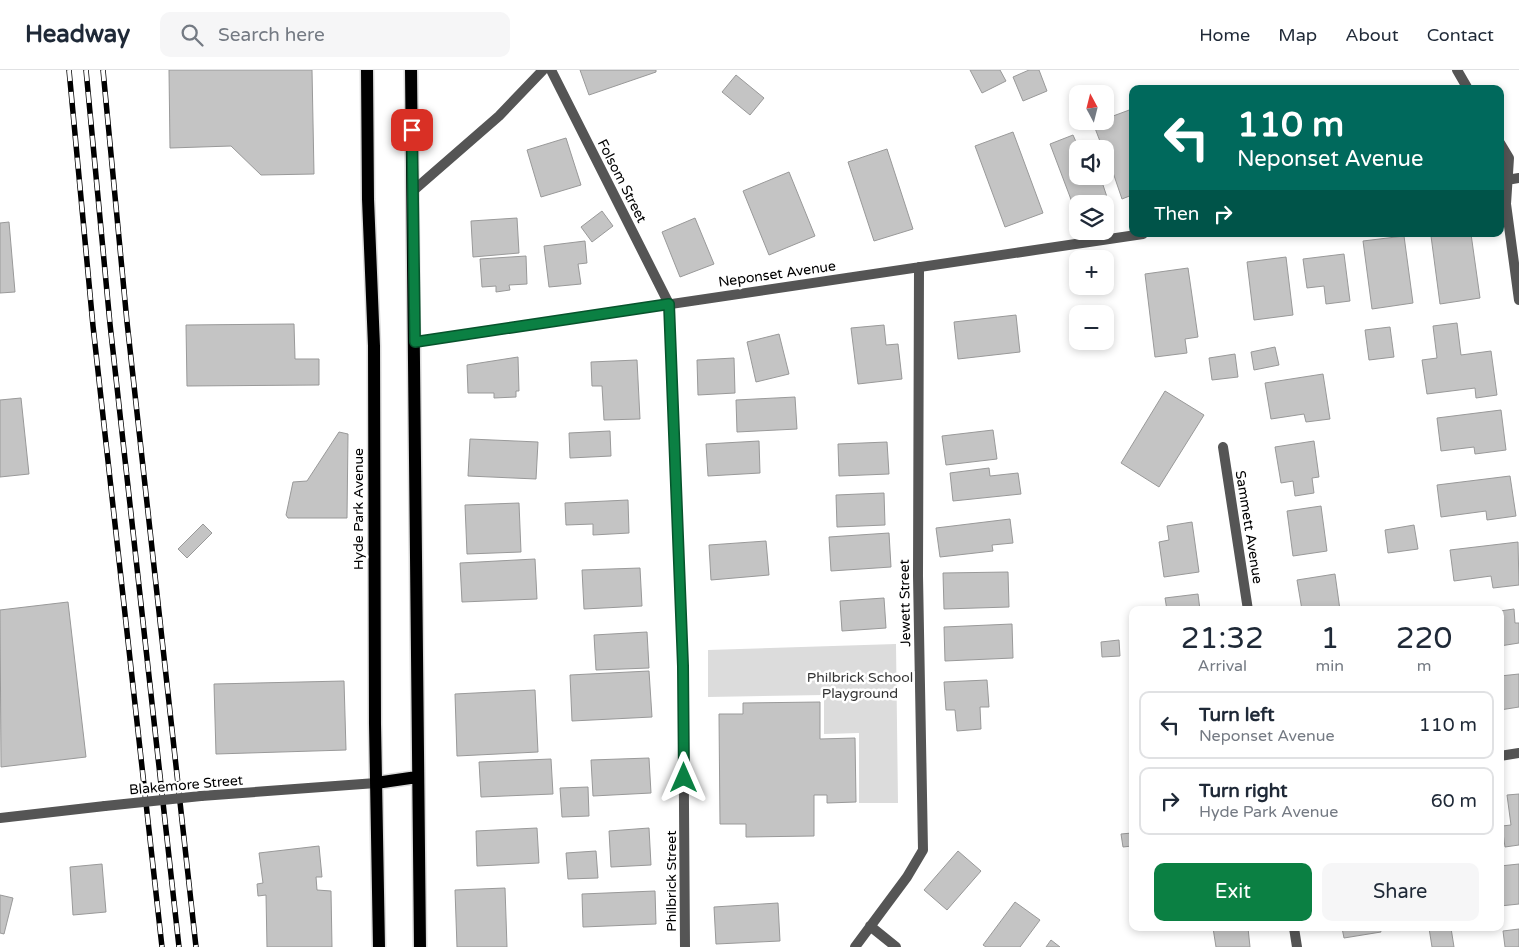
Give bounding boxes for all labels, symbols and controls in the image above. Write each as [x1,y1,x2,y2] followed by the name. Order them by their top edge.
[160,12,510,57] search box
[25,20,130,49] text: Headway
[178,21,206,49] icon: search
[218,24,325,46] text: Search here
[1199,24,1250,46] text: Home
[1278,24,1317,46] text: Map
[1345,24,1399,46] text: About
[1427,24,1494,46] text: Contact
[1069,85,1114,130] north arrow
[1069,85,1114,350] map controls
[1237,104,1344,146] text: 110 m
[1154,105,1219,170] icon: left
[391,109,433,151] pin
[398,116,426,144] icon: arrive
[594,136,651,226] street label: Folsom Street
[1069,140,1114,185] button: sound
[1237,146,1423,172] text: Neponset Avenue
[1069,195,1114,240] button: layers
[1209,200,1237,228] icon: right
[1154,203,1199,225] text: Then
[1069,250,1114,295] button: +
[717,257,837,291] street label: Neponset Avenue
[1069,305,1114,350] button: −
[350,448,367,570] street label: Hyde Park Avenue
[1232,469,1266,585] street label: Sammett Avenue
[896,558,914,647] street label: Jewett Street
[1181,620,1264,657] text: 21:32
[1320,620,1339,657] text: 1
[1396,620,1452,657] text: 220
[1198,656,1247,676] text: Arrival
[1316,656,1344,676] text: min
[1417,656,1431,676] text: m
[807,669,913,702] park label: Philbrick School Playground
[1199,704,1275,726] text: Turn left
[1156,711,1184,739] icon: left
[1419,714,1477,736] text: 110 m
[1199,726,1335,746] text: Neponset Avenue
[657,751,709,803] position arrow
[128,771,244,798] street label: Blakemore Street
[1199,780,1287,802] text: Turn right
[1156,787,1184,815] icon: right
[1431,790,1477,812] text: 60 m
[1199,802,1338,822] text: Hyde Park Avenue
[663,830,680,932] street label: Philbrick Street
[1154,863,1312,921] button: Exit
[1322,863,1479,921] button: Share

